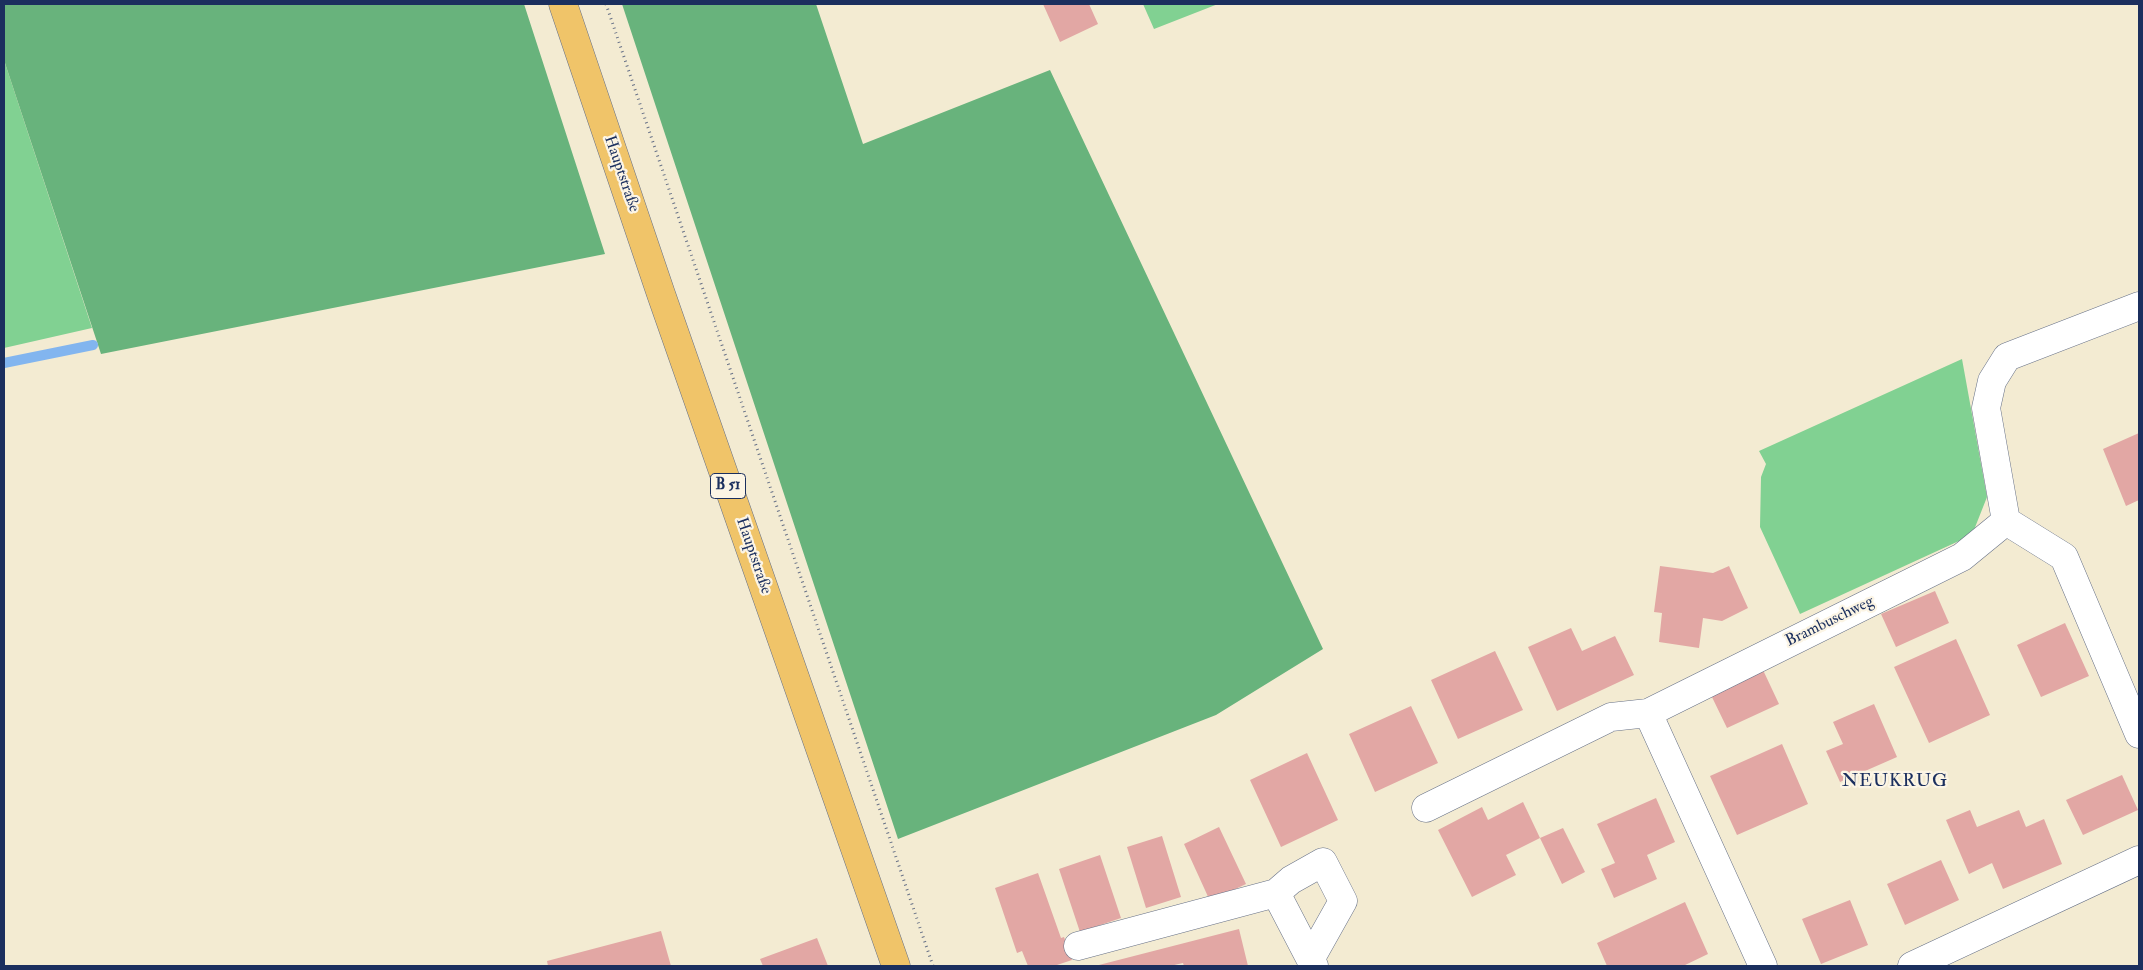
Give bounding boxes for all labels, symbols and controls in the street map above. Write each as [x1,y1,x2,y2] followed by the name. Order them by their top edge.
[599,133,643,215] street label: Hauptstraße
[710,474,746,498] road number: B 51
[731,515,775,597] street label: Hauptstraße
[1783,592,1877,652] street label: Brambuschweg
[1841,771,1949,793] district label: NEUKRUG

